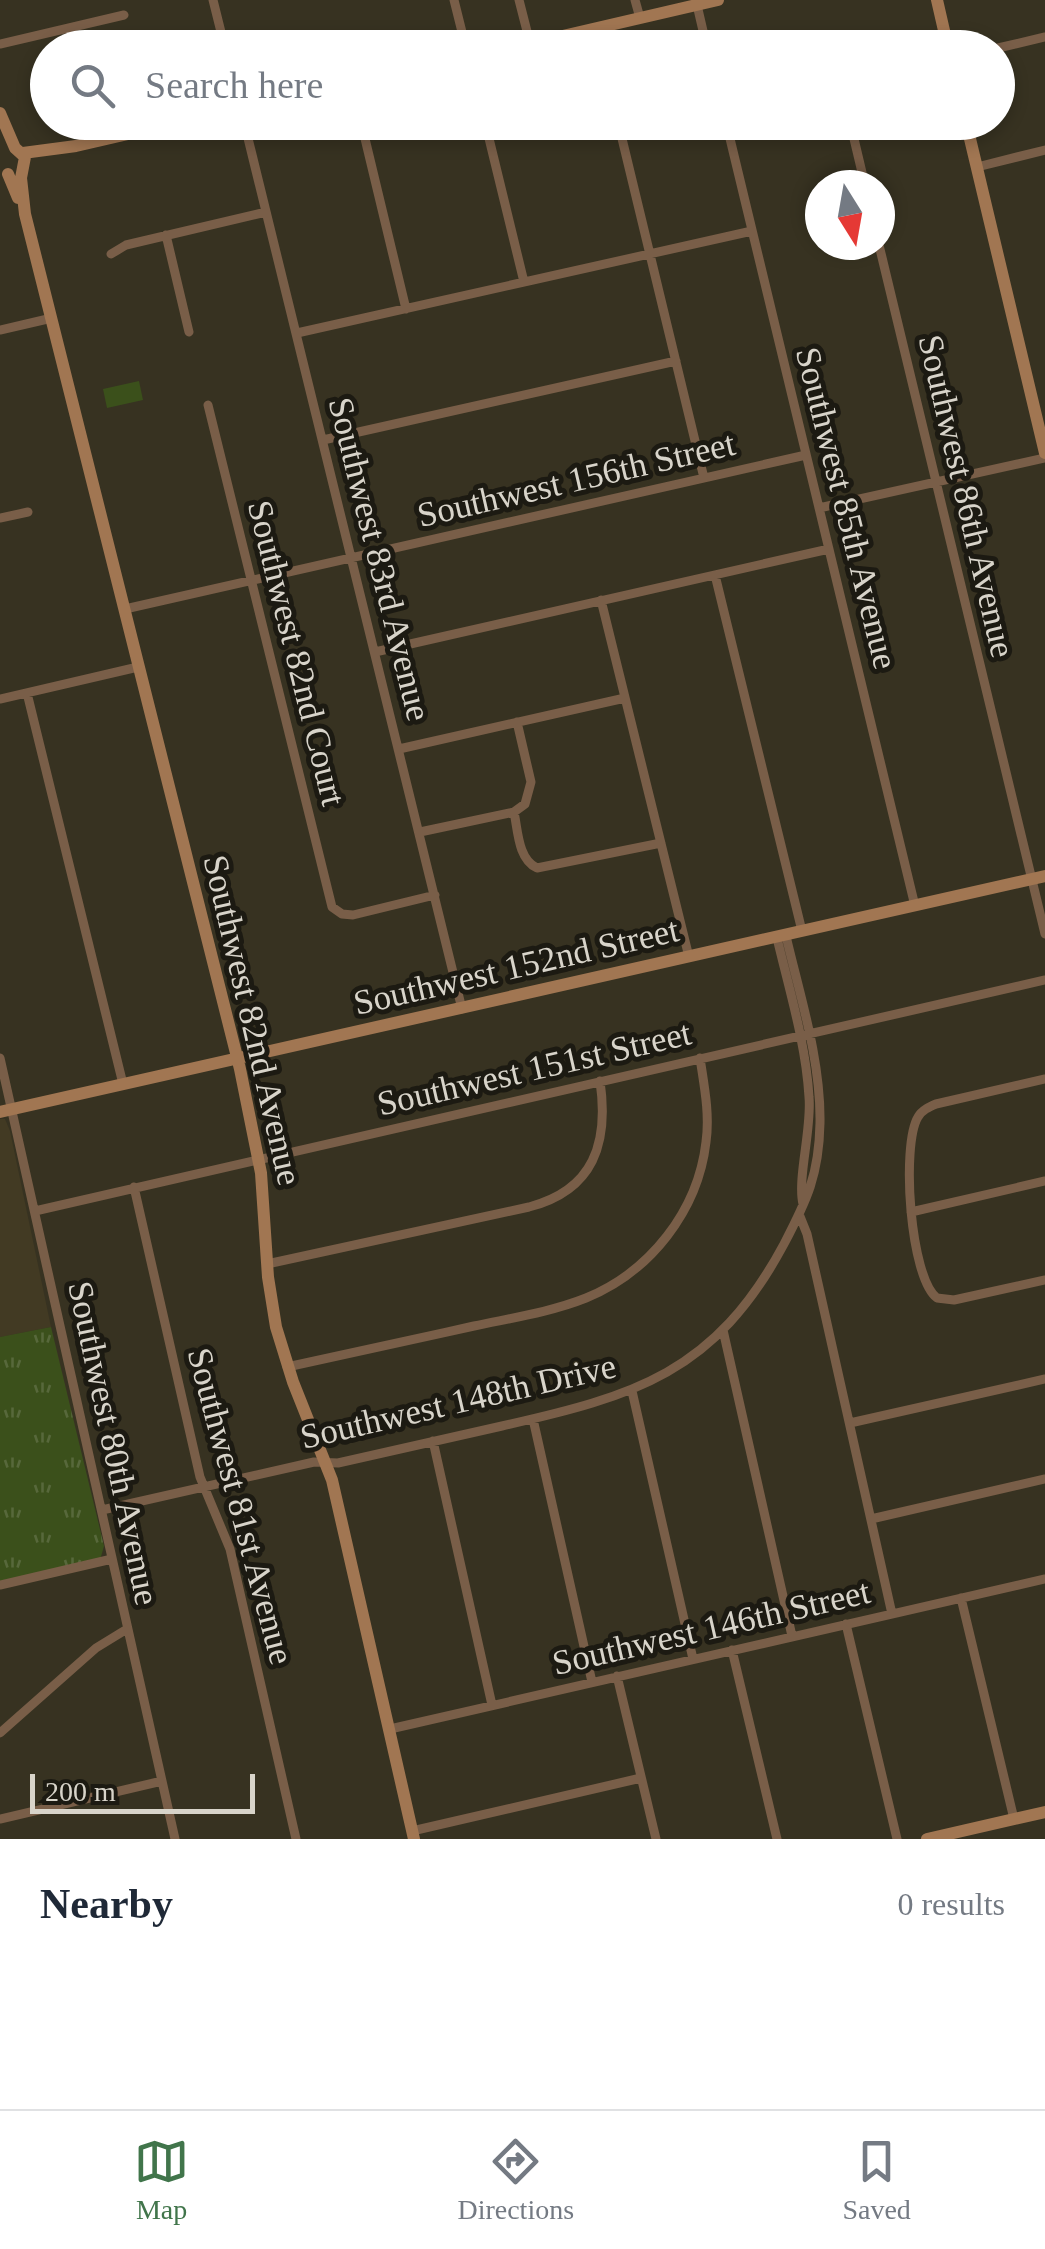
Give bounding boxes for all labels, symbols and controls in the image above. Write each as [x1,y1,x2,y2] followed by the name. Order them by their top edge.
[30,30,1015,140] search box
[65,58,120,113] icon: search
[145,64,323,106] text: Search here
[805,170,895,260] north arrow
[910,331,1023,661] street label: Southwest 86th Avenue
[788,343,905,673] street label: Southwest 85th Avenue
[320,393,439,725] street label: Southwest 83rd Avenue
[414,424,739,535] street label: Southwest 156th Street
[240,497,353,810] street label: Southwest 82nd Court
[196,851,309,1189] street label: Southwest 82nd Avenue
[350,910,683,1023] street label: Southwest 152nd Street
[373,1013,695,1124] street label: Southwest 151st Street
[60,1278,167,1608] street label: Southwest 80th Avenue
[179,1344,302,1669] street label: Southwest 81st Avenue
[296,1346,620,1457] street label: Southwest 148th Drive
[549,1572,874,1683] street label: Southwest 146th Street
[30,1769,255,1814] scale bar
[45,1776,116,1807] text: 200 m
[40,1881,173,1927] text: Nearby
[897,1886,1005,1922] text: 0 results
[134,2134,189,2226] tab: Map
[457,2134,574,2226] tab: Directions
[842,2134,911,2226] tab: Saved

